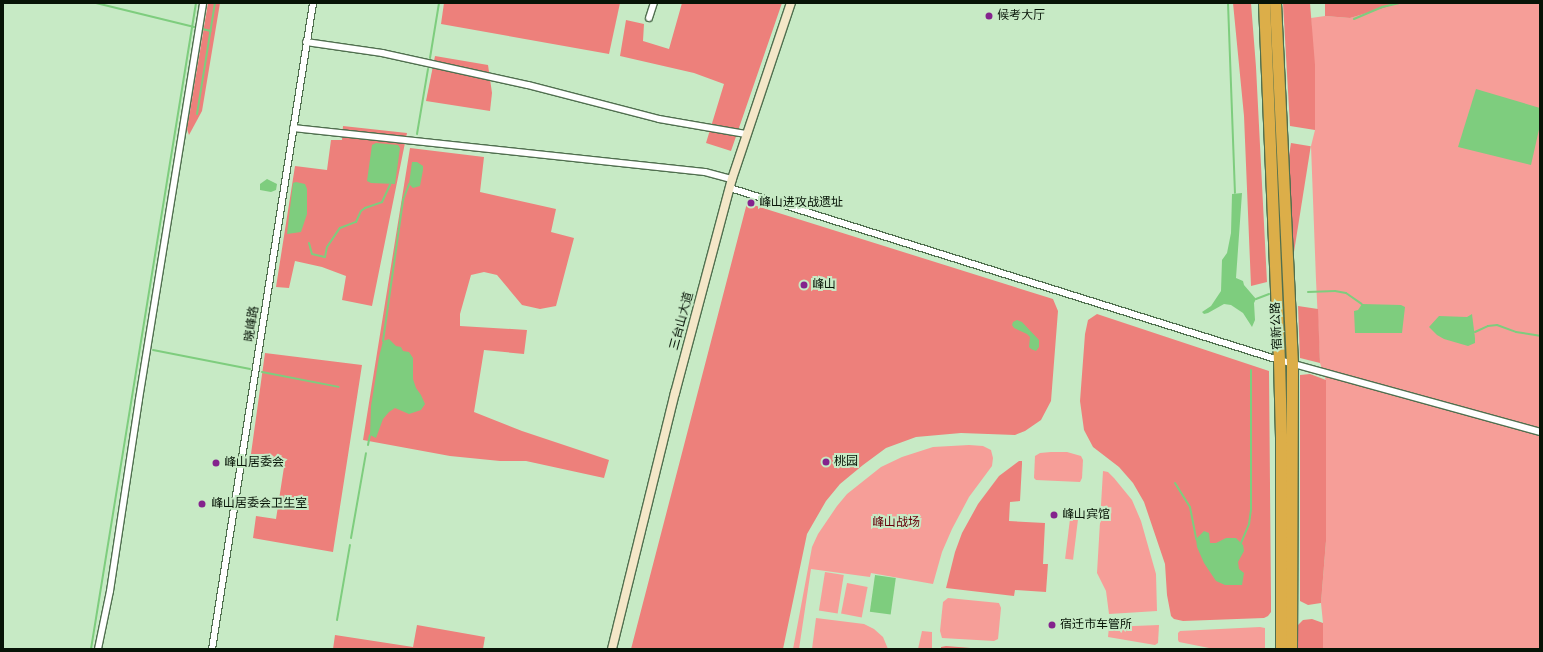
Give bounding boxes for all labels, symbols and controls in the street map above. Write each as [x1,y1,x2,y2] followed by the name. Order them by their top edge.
[997,9,1045,23] place label: 候考大厅
[984,11,994,21] marker: 候考大厅
[759,196,843,210] place label: 峰山进攻战遗址
[746,198,756,208] marker: 峰山进攻战遗址
[812,278,836,292] place label: 峰山
[799,280,809,290] marker: 峰山
[667,290,697,352] street label: 三台山大道
[1269,302,1285,350] street label: 宿新公路
[242,305,262,343] street label: 晓峰路
[834,455,858,469] place label: 桃园
[224,456,284,470] place label: 峰山居委会
[821,457,831,467] marker: 桃园
[211,458,221,468] marker: 峰山居委会
[211,497,307,511] place label: 峰山居委会卫生室
[196,498,208,510] marker: 峰山居委会卫生室
[1062,508,1110,522] place label: 峰山宾馆
[1049,510,1059,520] marker: 峰山宾馆
[872,516,920,530] park label: 峰山战场
[1060,618,1132,632] place label: 宿迁市车管所
[1047,620,1057,630] marker: 宿迁市车管所

